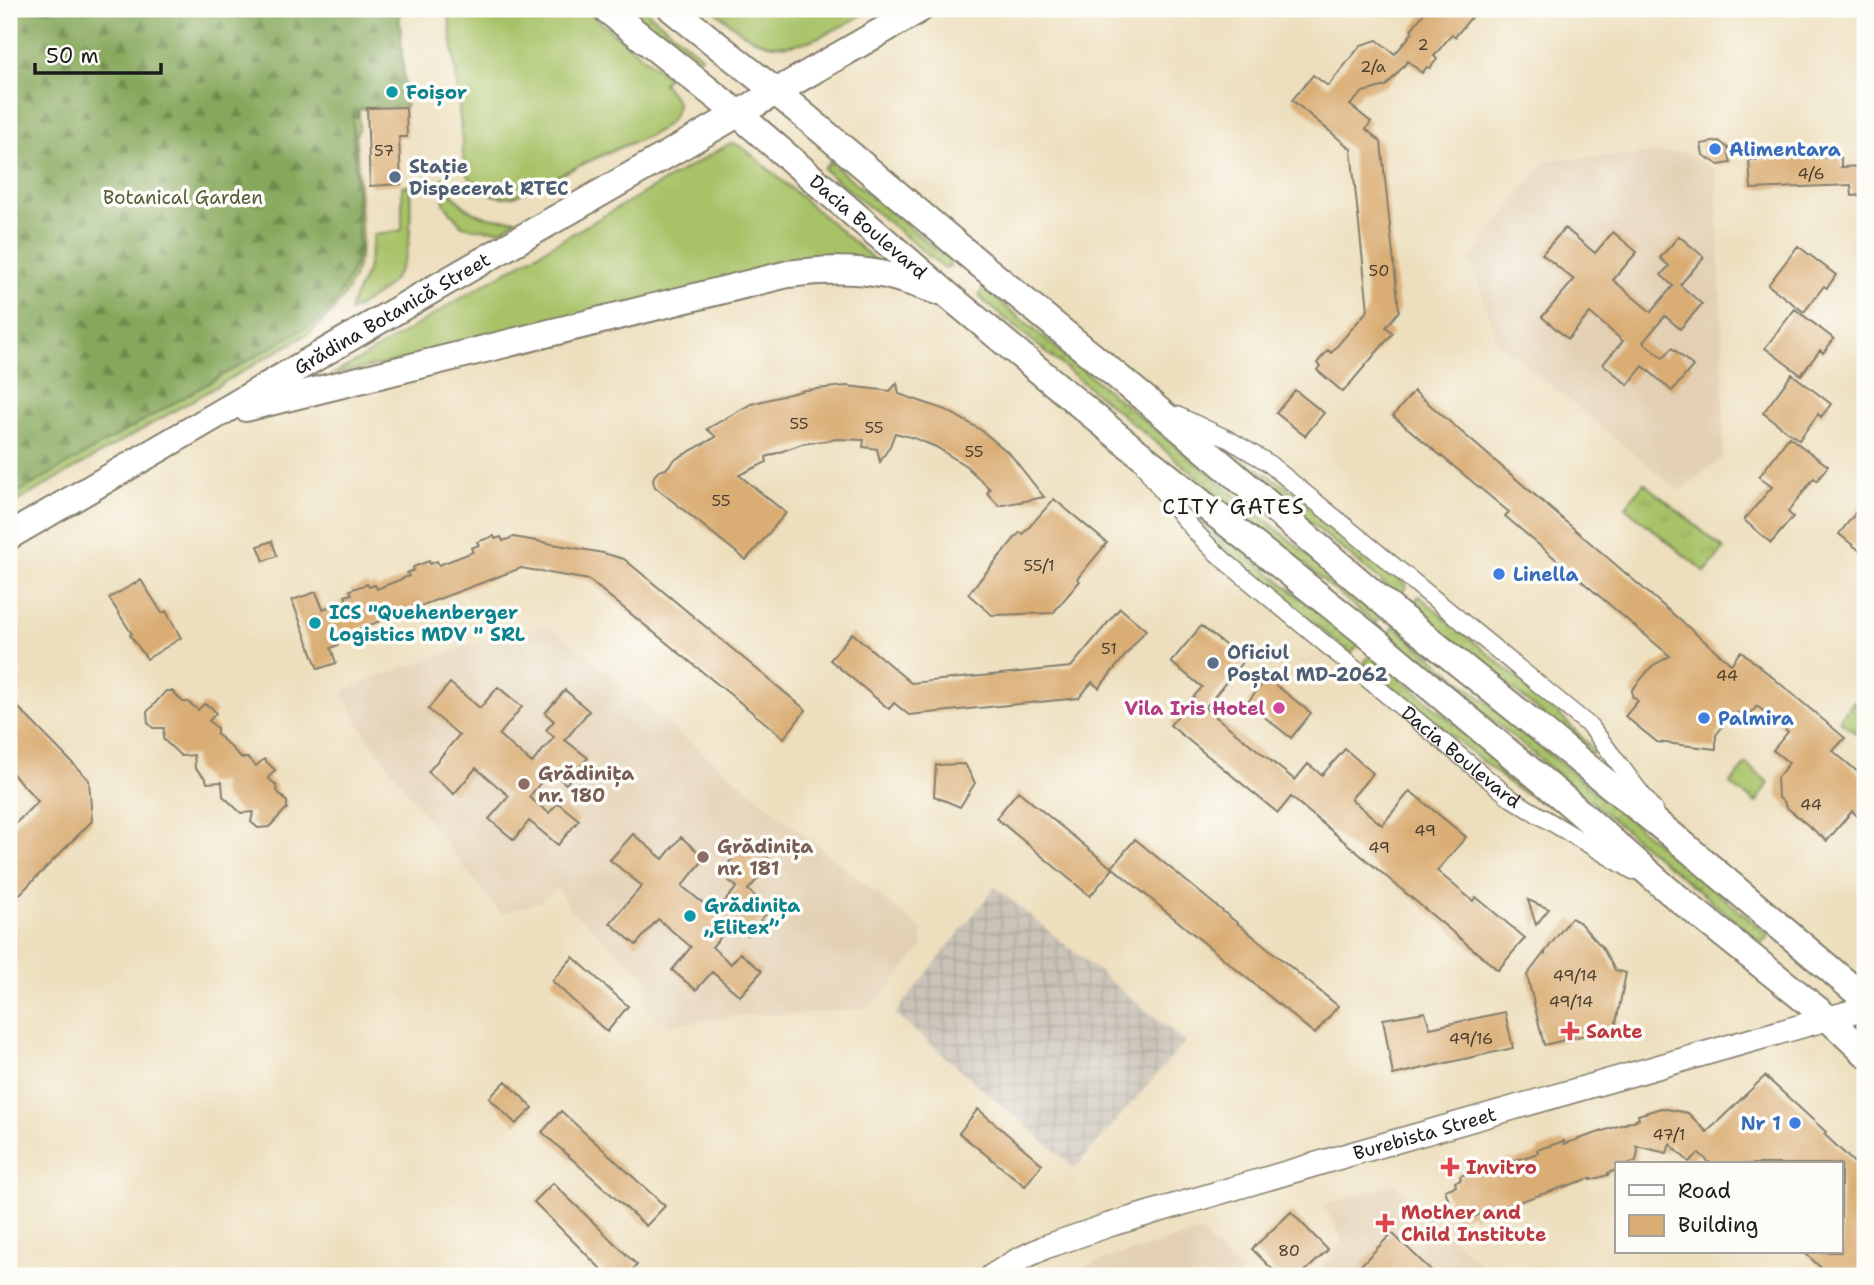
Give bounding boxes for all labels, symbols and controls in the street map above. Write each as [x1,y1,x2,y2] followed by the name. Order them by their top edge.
[35,32,161,76] scale bar
[1417,34,1429,55] house number: 2
[46,42,99,70] text: 50 m
[1360,56,1386,77] house number: 2/a
[406,80,467,106] place label: Foișor
[384,84,400,100] marker: Foișor
[1729,137,1841,162] place label: Alimentara
[374,140,394,161] house number: 57
[1707,141,1723,157] marker: Alimentara
[409,154,569,201] place label: Stație Dispecerat RTEC
[1797,163,1825,184] house number: 4/6
[387,169,403,185] marker: Stație Dispecerat RTEC
[804,169,933,284] street label: Dacia Boulevard
[103,185,263,210] park label: Botanical Garden
[289,246,494,380] street label: Grădina Botanică Street
[1369,260,1389,281] house number: 50
[789,413,809,434] house number: 55
[864,417,884,438] house number: 55
[964,441,984,462] house number: 55
[711,490,731,511] house number: 55
[1162,493,1306,521] district label: CITY GATES
[1023,555,1055,576] house number: 55/1
[1513,562,1578,587] place label: Linella
[1491,566,1507,582] marker: Linella
[329,600,525,647] place label: ICS "Quehenberger Logistics MDV " SRL
[307,615,323,631] marker: ICS "Quehenberger Logistics MDV " SRL
[1101,638,1117,659] house number: 51
[1227,640,1388,688] place label: Oficiul Poștal MD-2062
[1205,655,1221,671] marker: Oficiul Poștal MD-2062
[1716,665,1738,686] house number: 44
[1124,696,1265,721] place label: Vila Iris Hotel
[1271,700,1287,716] marker: Vila Iris Hotel
[1396,700,1525,814] street label: Dacia Boulevard
[1718,706,1794,731] place label: Palmira
[1696,710,1712,726] marker: Palmira
[538,761,634,808] place label: Grădinița nr. 180
[516,776,532,792] marker: Grădinița nr. 180
[1800,794,1822,815] house number: 44
[1414,820,1436,841] house number: 49
[717,834,813,881] place label: Grădinița nr. 181
[1368,837,1390,858] house number: 49
[695,849,711,865] marker: Grădinița nr. 181
[704,893,800,940] place label: Grădinița „Elitex”
[682,908,698,924] marker: Grădinița „Elitex”
[1553,965,1597,986] house number: 49/14
[1549,991,1593,1012] house number: 49/14
[1586,1019,1643,1044] place label: Sante
[1560,1021,1580,1041] marker: Sante
[1449,1028,1493,1049] house number: 49/16
[1350,1101,1499,1165] street label: Burebista Street
[1741,1111,1781,1136] place label: Nr 1
[1787,1115,1803,1131] marker: Nr 1
[1653,1124,1685,1145] house number: 47/1
[1466,1155,1537,1180] place label: Invitro
[1440,1157,1460,1177] marker: Invitro
[1615,1162,1842,1254] legend
[1678,1177,1731,1205] text: Road
[1401,1200,1546,1247] place label: Mother and Child Institute
[1678,1211,1758,1239] text: Building
[1375,1213,1395,1233] marker: Mother and Child Institute
[1278,1240,1300,1261] house number: 80

